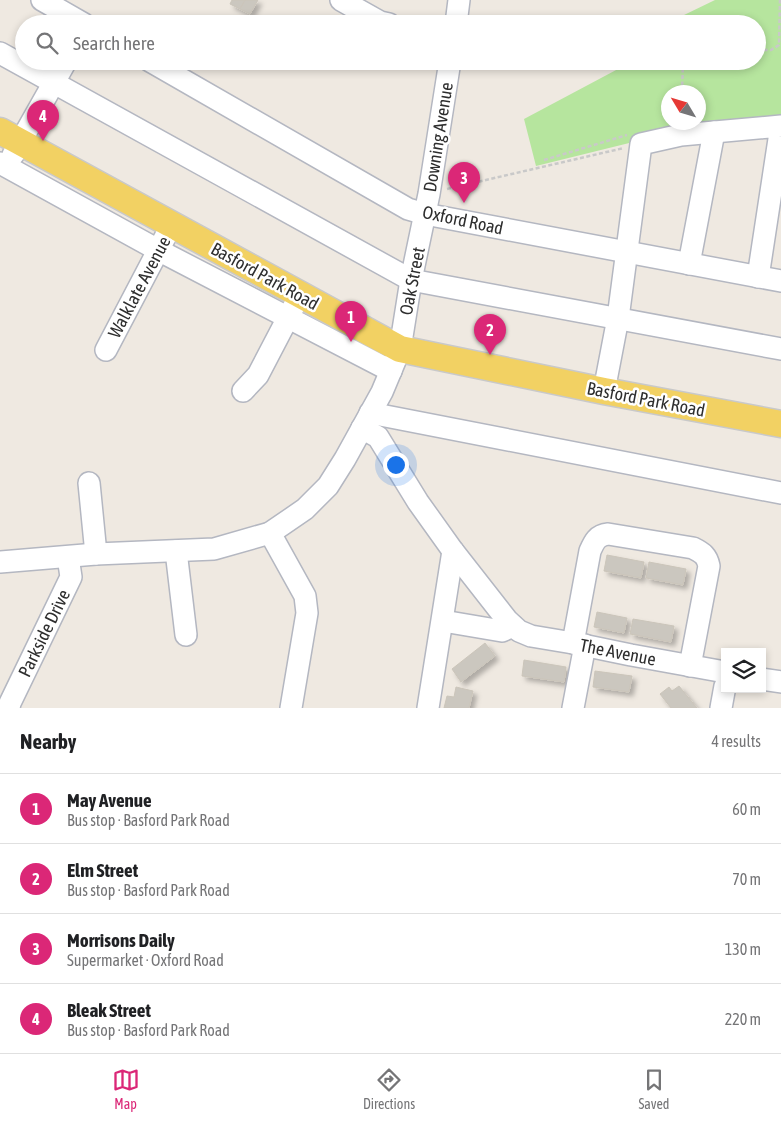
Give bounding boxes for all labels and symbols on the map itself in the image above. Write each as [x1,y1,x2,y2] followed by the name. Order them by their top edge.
[419,81,457,193] street label: Downing Avenue
[661,85,706,130] north arrow
[27,100,59,141] pin: 4
[448,162,480,203] pin: 3
[421,201,505,239] street label: Oxford Road
[103,233,175,341] street label: Walklate Avenue
[207,238,323,314] street label: Basford Park Road
[395,245,429,317] street label: Oak Street
[335,301,367,342] pin: 1
[474,314,506,355] pin: 2
[585,377,707,421] street label: Basford Park Road
[383,452,409,478] your location
[14,586,74,680] street label: Parkside Drive
[578,634,658,670] street label: The Avenue

